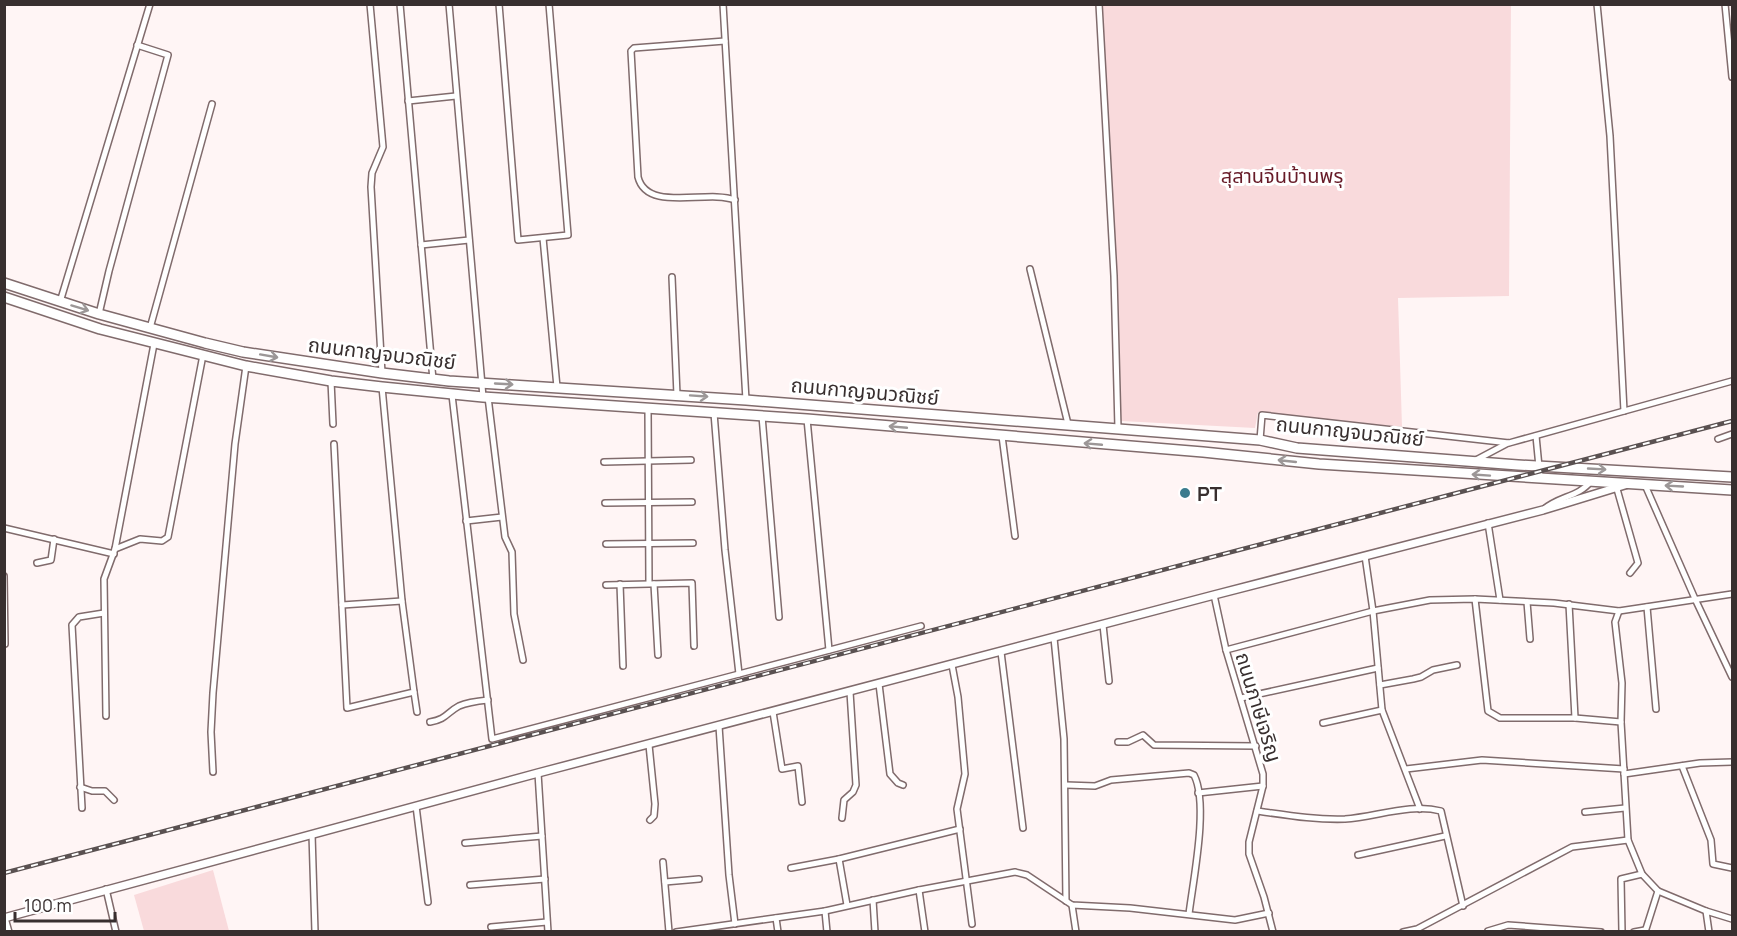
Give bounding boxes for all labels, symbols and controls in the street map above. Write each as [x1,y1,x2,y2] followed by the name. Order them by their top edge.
[1221,162,1343,189] park label: สุสานจีนบ้านพรุ
[70,303,89,314] one-way arrow
[307,331,458,375] street label: ถนนกาญจนวณิชย์
[259,351,278,362] one-way arrow
[790,371,940,411] street label: ถนนกาญจนวณิชย์
[494,379,513,390] one-way arrow
[688,391,708,402] one-way arrow
[1275,410,1425,452] street label: ถนนกาญจนวณิชย์
[889,421,909,432] one-way arrow
[1083,438,1103,449] one-way arrow
[1277,455,1297,466] one-way arrow
[1586,464,1606,475] one-way arrow
[1472,469,1492,480] one-way arrow
[1197,480,1222,507] place label: PT
[1665,481,1685,492] one-way arrow
[1178,486,1192,500] marker: PT
[1230,649,1288,765] street label: ถนนภาษีเจริญ
[15,885,116,923] scale bar
[24,893,72,917] text: 100 m

